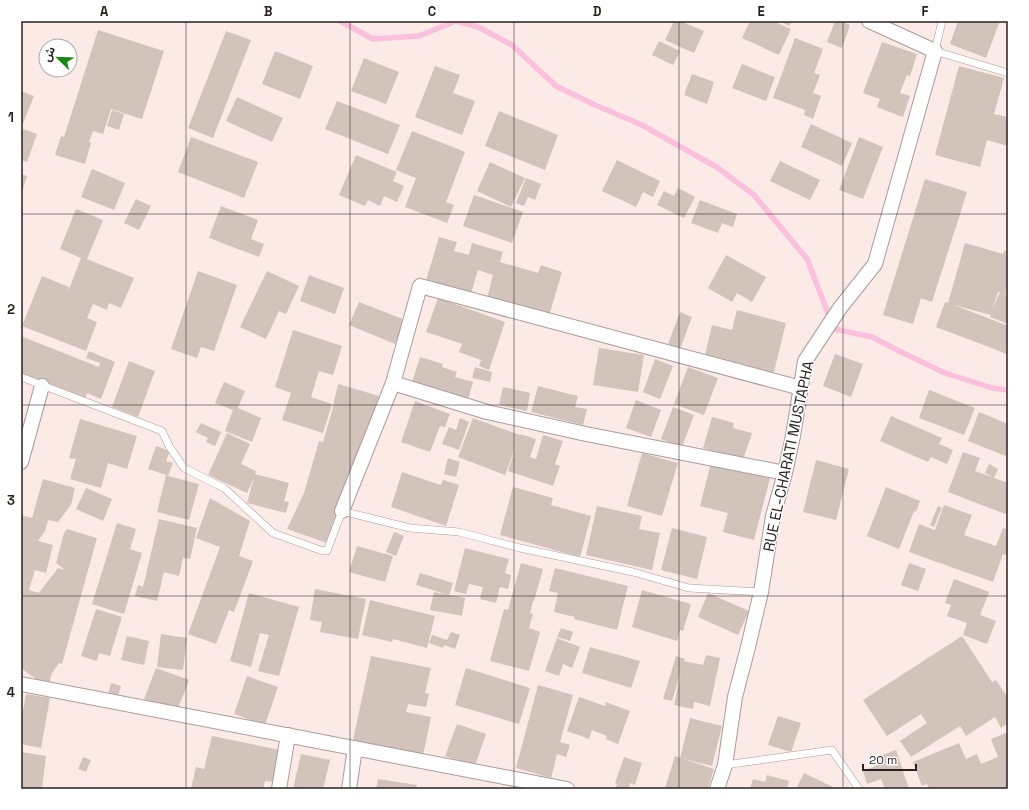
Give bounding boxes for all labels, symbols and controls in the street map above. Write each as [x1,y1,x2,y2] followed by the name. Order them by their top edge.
[100,3,109,20] text: A
[264,3,273,20] text: B
[428,3,436,20] text: C
[593,3,602,20] text: D
[757,3,765,20] text: E
[922,3,929,20] text: F
[38,38,78,78] north arrow
[39,44,58,64] text: ش
[8,109,14,126] text: 1
[7,301,15,318] text: 2
[758,358,818,553] street label: RUE EL-CHARATI MUSTAPHA
[7,492,15,509] text: 3
[7,684,15,701] text: 4
[863,746,916,772] scale bar
[869,752,897,768] text: 20 m

